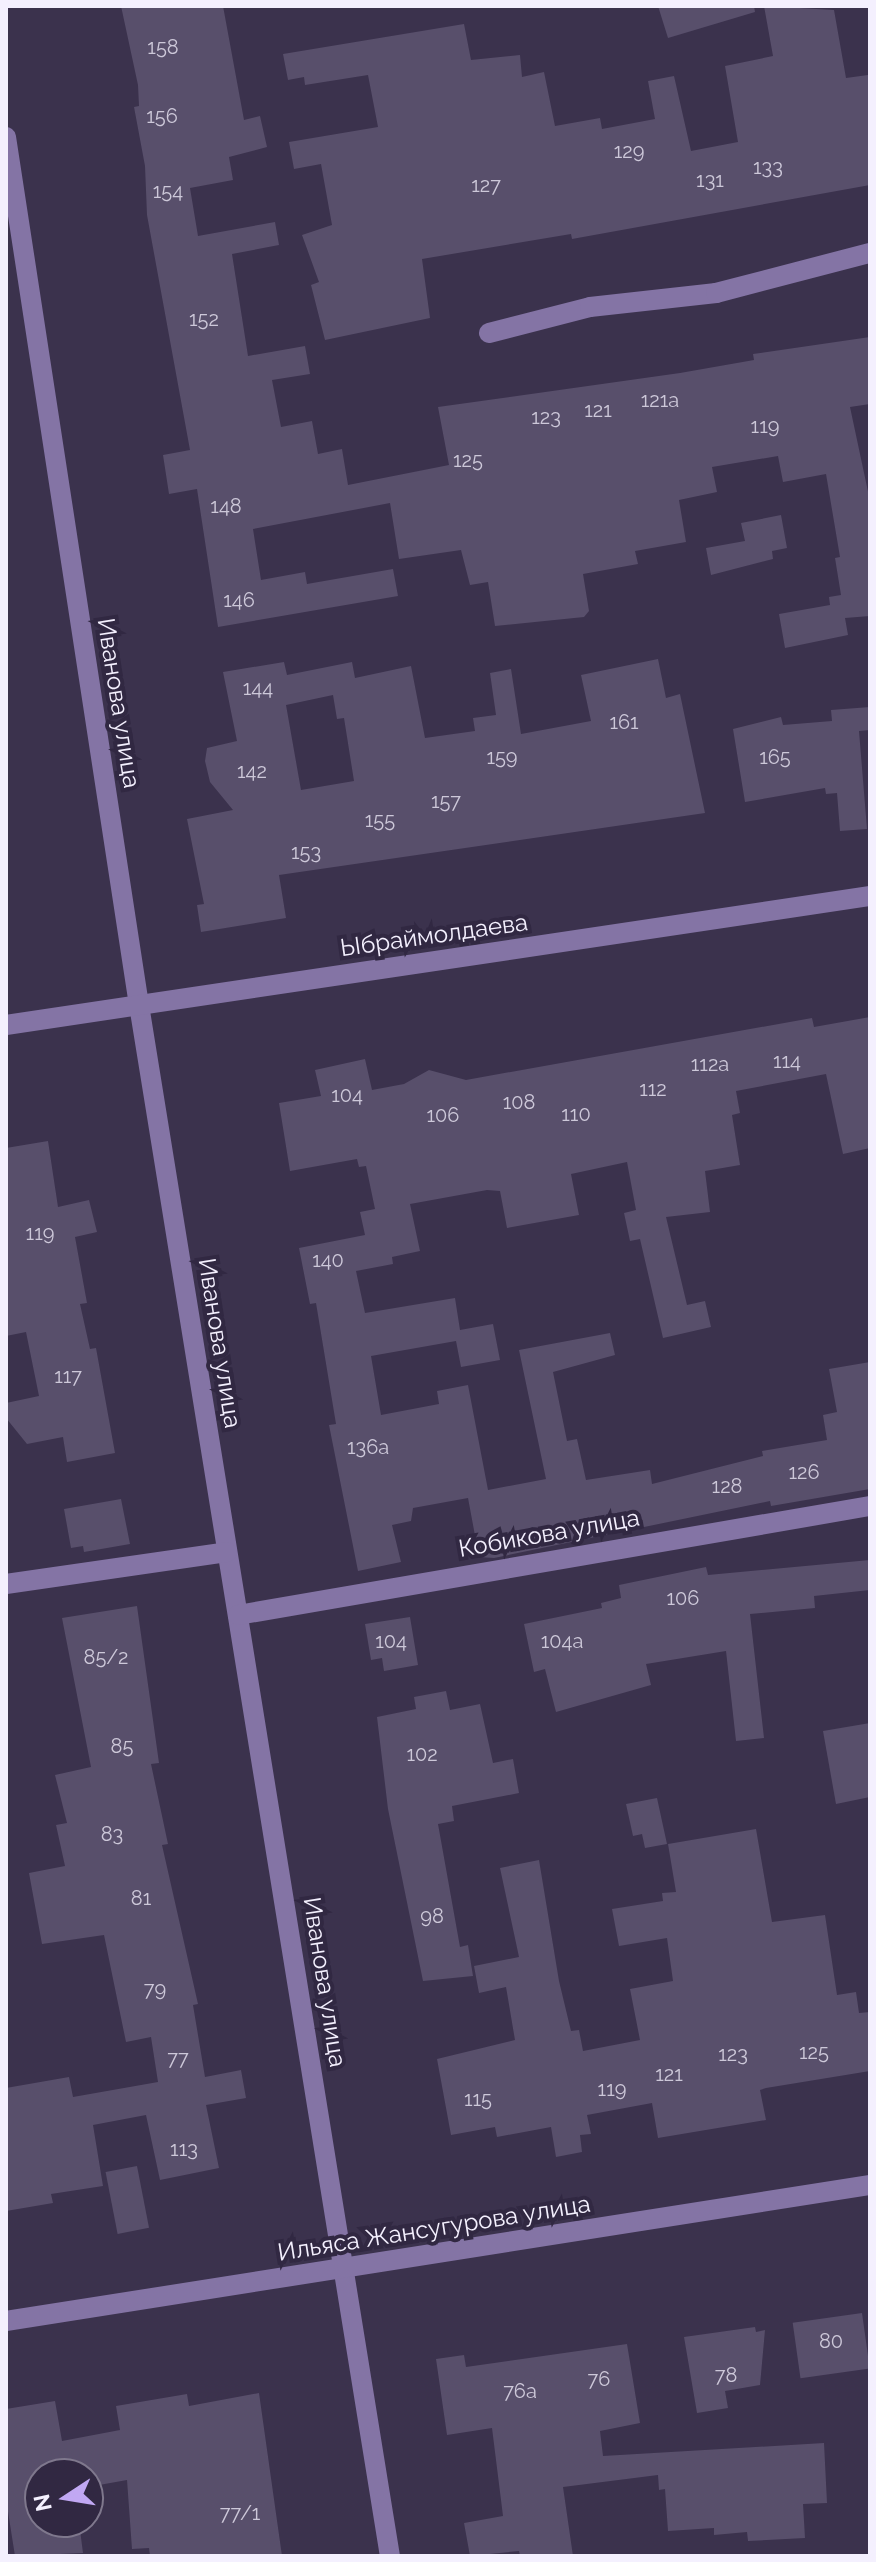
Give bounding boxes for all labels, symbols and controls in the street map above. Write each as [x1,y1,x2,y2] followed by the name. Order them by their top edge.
[147,35,179,59] house number: 158
[146,104,178,128] house number: 156
[614,139,644,163] house number: 129
[753,155,783,179] house number: 133
[696,168,724,192] house number: 131
[471,173,501,197] house number: 127
[153,179,183,203] house number: 154
[189,307,219,331] house number: 152
[641,388,679,412] house number: 121а
[584,398,612,422] house number: 121
[531,405,561,429] house number: 123
[751,414,779,438] house number: 119
[453,448,483,472] house number: 125
[210,494,242,518] house number: 148
[223,588,255,612] house number: 146
[91,616,147,790] street label: Иванова улица
[243,676,273,700] house number: 144
[609,710,639,734] house number: 161
[486,745,518,769] house number: 159
[759,745,791,769] house number: 165
[237,759,267,783] house number: 142
[431,789,461,813] house number: 157
[365,808,395,832] house number: 155
[291,840,321,864] house number: 153
[338,908,530,962] street label: Ыбраймолдаева
[773,1049,801,1073] house number: 114
[691,1052,729,1076] house number: 112а
[639,1077,667,1101] house number: 112
[331,1083,363,1107] house number: 104
[503,1090,535,1114] house number: 108
[561,1102,591,1126] house number: 110
[427,1103,459,1127] house number: 106
[26,1221,54,1245] house number: 119
[312,1248,344,1272] house number: 140
[192,1256,248,1430] street label: Иванова улица
[54,1364,82,1388] house number: 117
[347,1435,389,1459] house number: 136а
[788,1460,820,1484] house number: 126
[712,1474,742,1498] house number: 128
[456,1503,642,1563] street label: Кобикова улица
[667,1586,699,1610] house number: 106
[375,1629,407,1653] house number: 104
[541,1629,583,1653] house number: 104а
[84,1645,128,1669] house number: 85/2
[111,1734,133,1758] house number: 85
[406,1742,438,1766] house number: 102
[101,1822,123,1846] house number: 83
[131,1886,151,1910] house number: 81
[297,1895,353,2069] street label: Иванова улица
[420,1904,444,1928] house number: 98
[144,1977,166,2001] house number: 79
[799,2040,829,2064] house number: 125
[718,2042,748,2066] house number: 123
[167,2046,189,2070] house number: 77
[655,2062,683,2086] house number: 121
[598,2077,626,2101] house number: 119
[464,2087,492,2111] house number: 115
[170,2137,198,2161] house number: 113
[275,2189,593,2267] street label: Ильяса Жансугурова улица
[819,2329,843,2353] house number: 80
[715,2363,737,2387] house number: 78
[588,2367,610,2391] house number: 76
[503,2379,537,2403] house number: 76а
[24,2458,104,2538] north arrow
[28,2492,57,2513] text: N
[220,2501,260,2525] house number: 77/1

